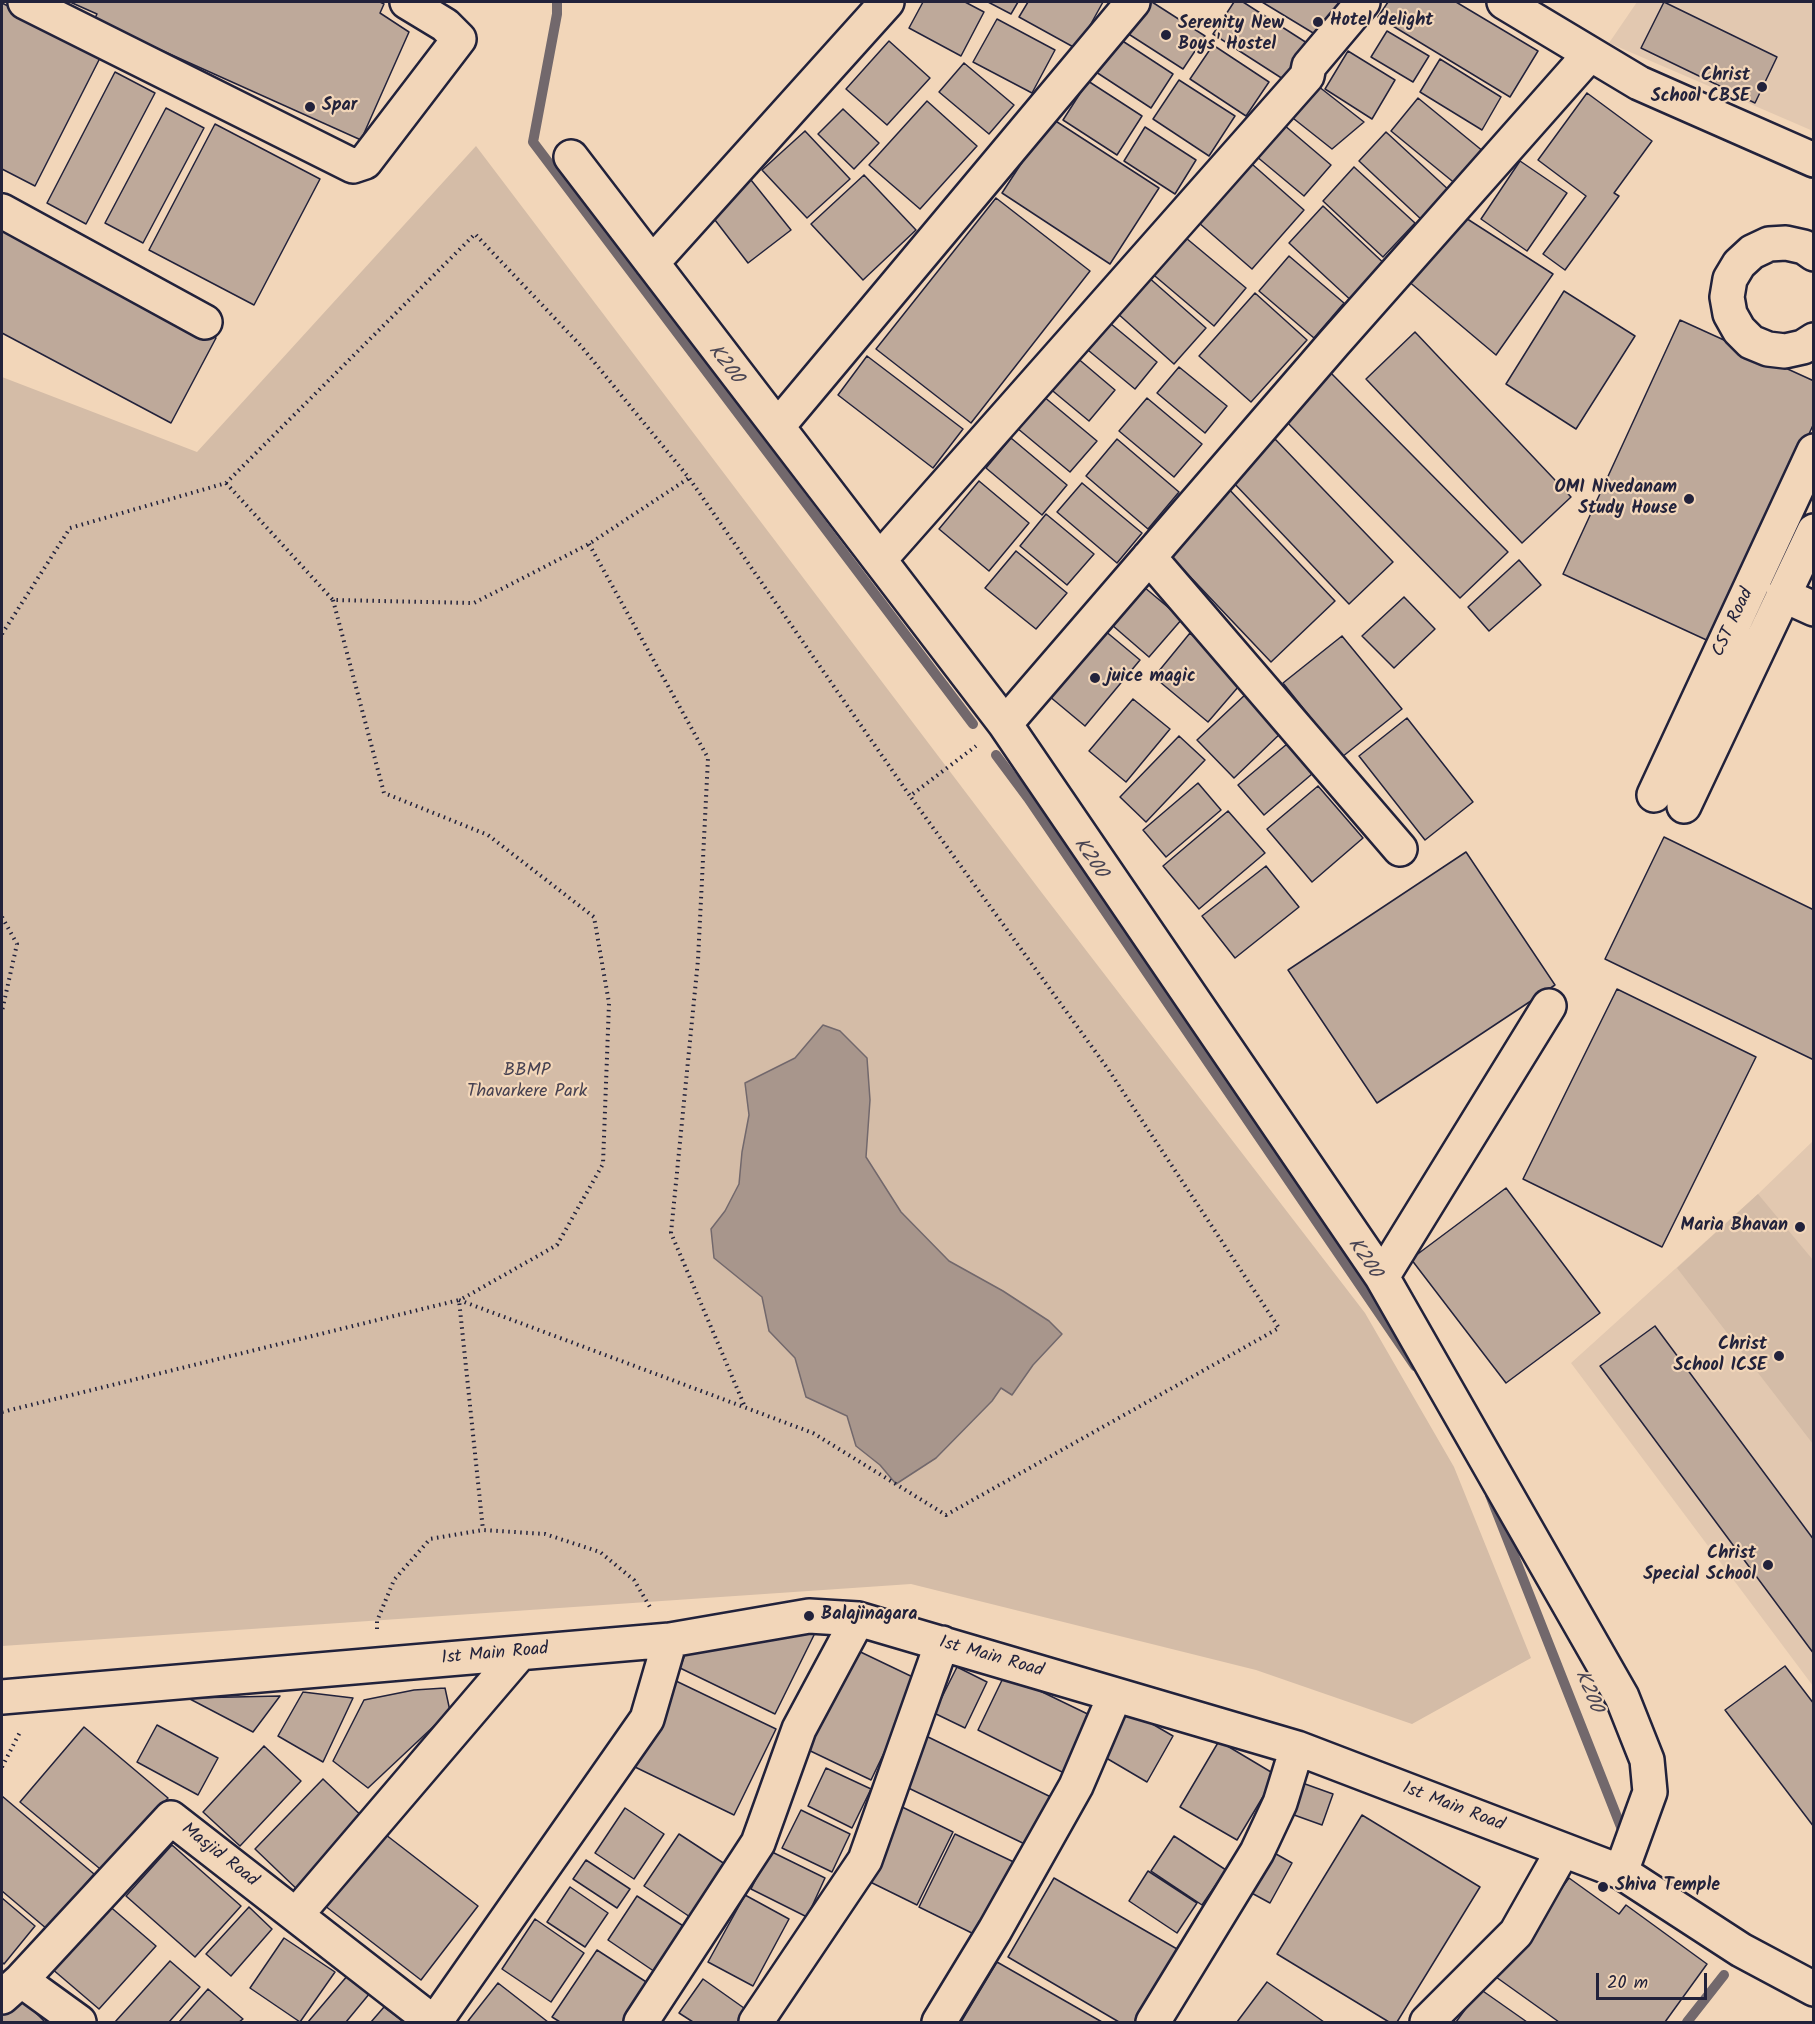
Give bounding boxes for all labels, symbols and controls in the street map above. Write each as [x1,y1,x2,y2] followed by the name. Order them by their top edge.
[1330,11,1433,33] place label: Hotel delight
[1178,14,1284,57] place label: Serenity New Boys' Hostel
[1311,15,1325,29] marker: Hotel delight
[1159,28,1173,42] marker: Serenity New Boys' Hostel
[1651,66,1750,109] place label: Christ School CBSE
[1755,80,1769,94] marker: Christ School CBSE
[322,96,357,118] place label: Spar
[303,100,317,114] marker: Spar
[701,340,747,390] water label: K200
[1555,478,1677,520] place label: OMI Nivedanam Study House
[1682,492,1696,506] marker: OMI Nivedanam Study House
[1709,585,1759,661] street label: CST Road
[1107,667,1196,689] place label: juice magic
[1088,671,1102,685] marker: juice magic
[1067,834,1111,884] water label: K200
[467,1061,587,1104] park label: BBMP Thavarkere Park
[1681,1216,1788,1238] place label: Maria Bhavan
[1793,1220,1807,1234] marker: Maria Bhavan
[1341,1234,1385,1284] water label: K200
[1673,1335,1767,1378] place label: Christ School ICSE
[1772,1349,1786,1363] marker: Christ School ICSE
[1643,1544,1756,1586] place label: Christ Special School
[1761,1558,1775,1572] marker: Christ Special School
[821,1605,917,1627] place label: Balajinagara
[802,1609,816,1623] marker: Balajinagara
[936,1633,1046,1683] street label: 1st Main Road
[441,1640,549,1670] street label: 1st Main Road
[1568,1667,1606,1717] water label: K200
[1399,1779,1507,1837] street label: 1st Main Road
[176,1819,262,1893] street label: Masjid Road
[1615,1876,1720,1898] place label: Shiva Temple
[1596,1880,1610,1894] marker: Shiva Temple
[1599,1961,1710,1999] scale bar
[1607,1969,1648,1998] text: 20 m

